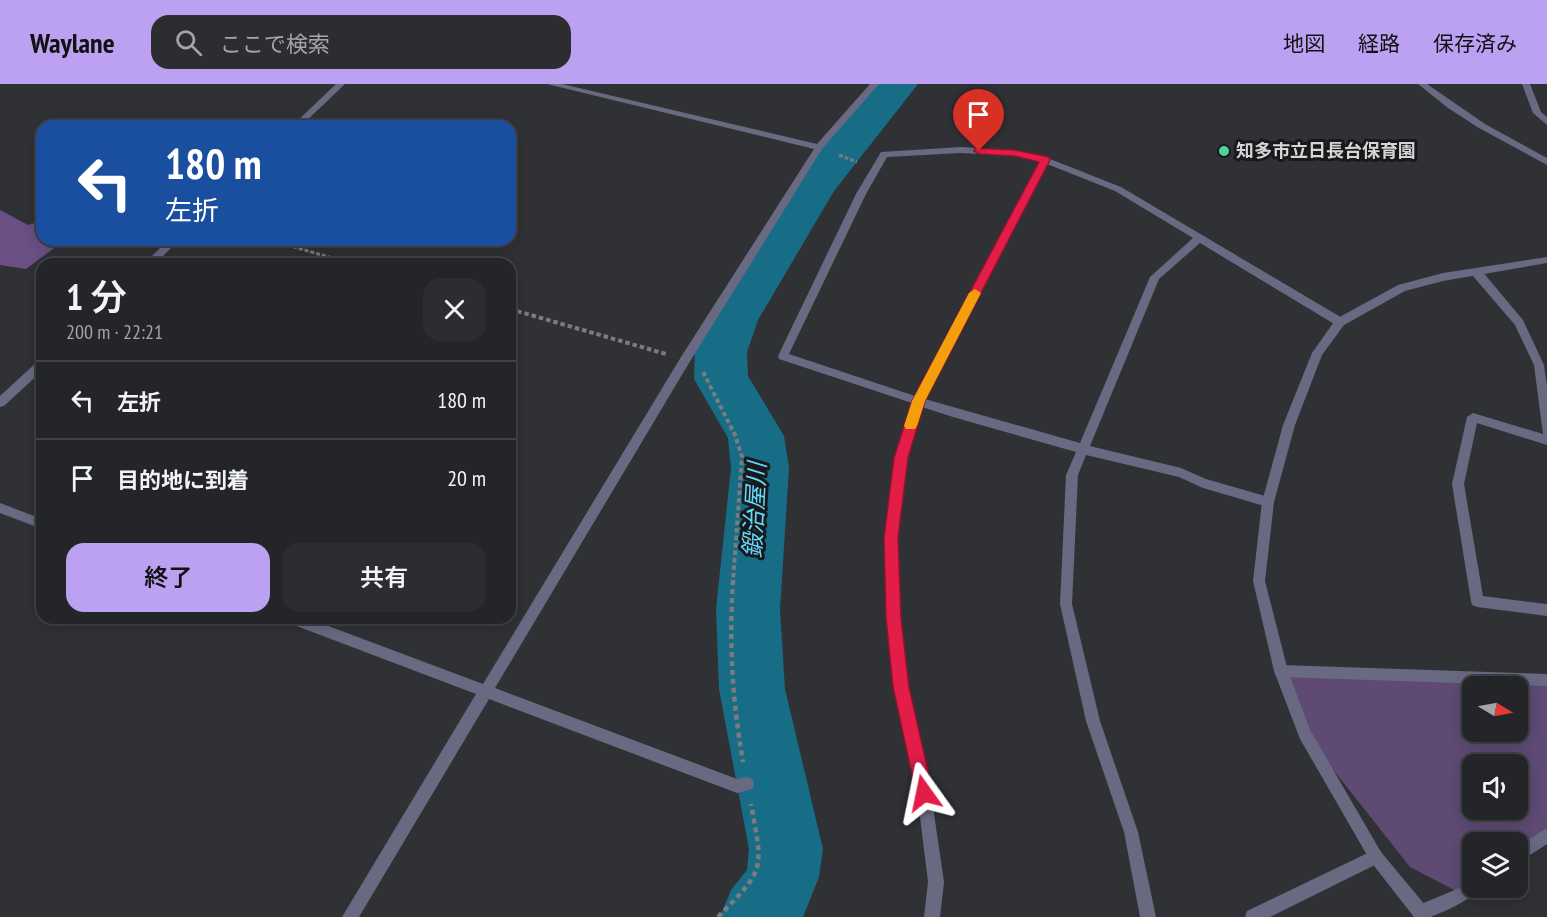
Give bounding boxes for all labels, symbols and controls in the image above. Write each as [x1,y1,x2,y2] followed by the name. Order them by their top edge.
[151,15,571,69] search box
[30,24,115,61] text: Waylane
[172,26,205,59] icon: search
[220,30,330,58] text: ここで検索
[1283,30,1325,57] text: 地図
[1358,30,1400,57] text: 経路
[1433,30,1517,57] text: 保存済み
[953,89,1004,151] pin
[962,98,995,131] icon: arrive
[165,136,262,191] text: 180 m
[1236,139,1416,162] place label: 知多市立日長台保育園
[66,144,144,222] icon: left
[1217,144,1231,158] marker: 知多市立日長台保育園
[165,193,219,227] text: 左折
[66,273,127,320] text: 1 分
[423,278,486,341] button: close
[66,319,163,345] text: 200 m · 22:21
[66,384,99,417] icon: left
[437,386,486,414] text: 180 m
[117,388,161,416] text: 左折
[737,458,773,559] water label: 鍛治屋川
[66,462,99,495] icon: arrive
[447,464,486,492] text: 20 m
[117,466,249,494] text: 目的地に到着
[66,543,270,612] button: 終了
[282,543,486,612] button: 共有
[1462,676,1528,742] north arrow
[1462,676,1528,898] map controls
[1462,754,1528,820] button: sound
[892,761,956,825] position arrow
[1462,832,1528,898] button: layers

